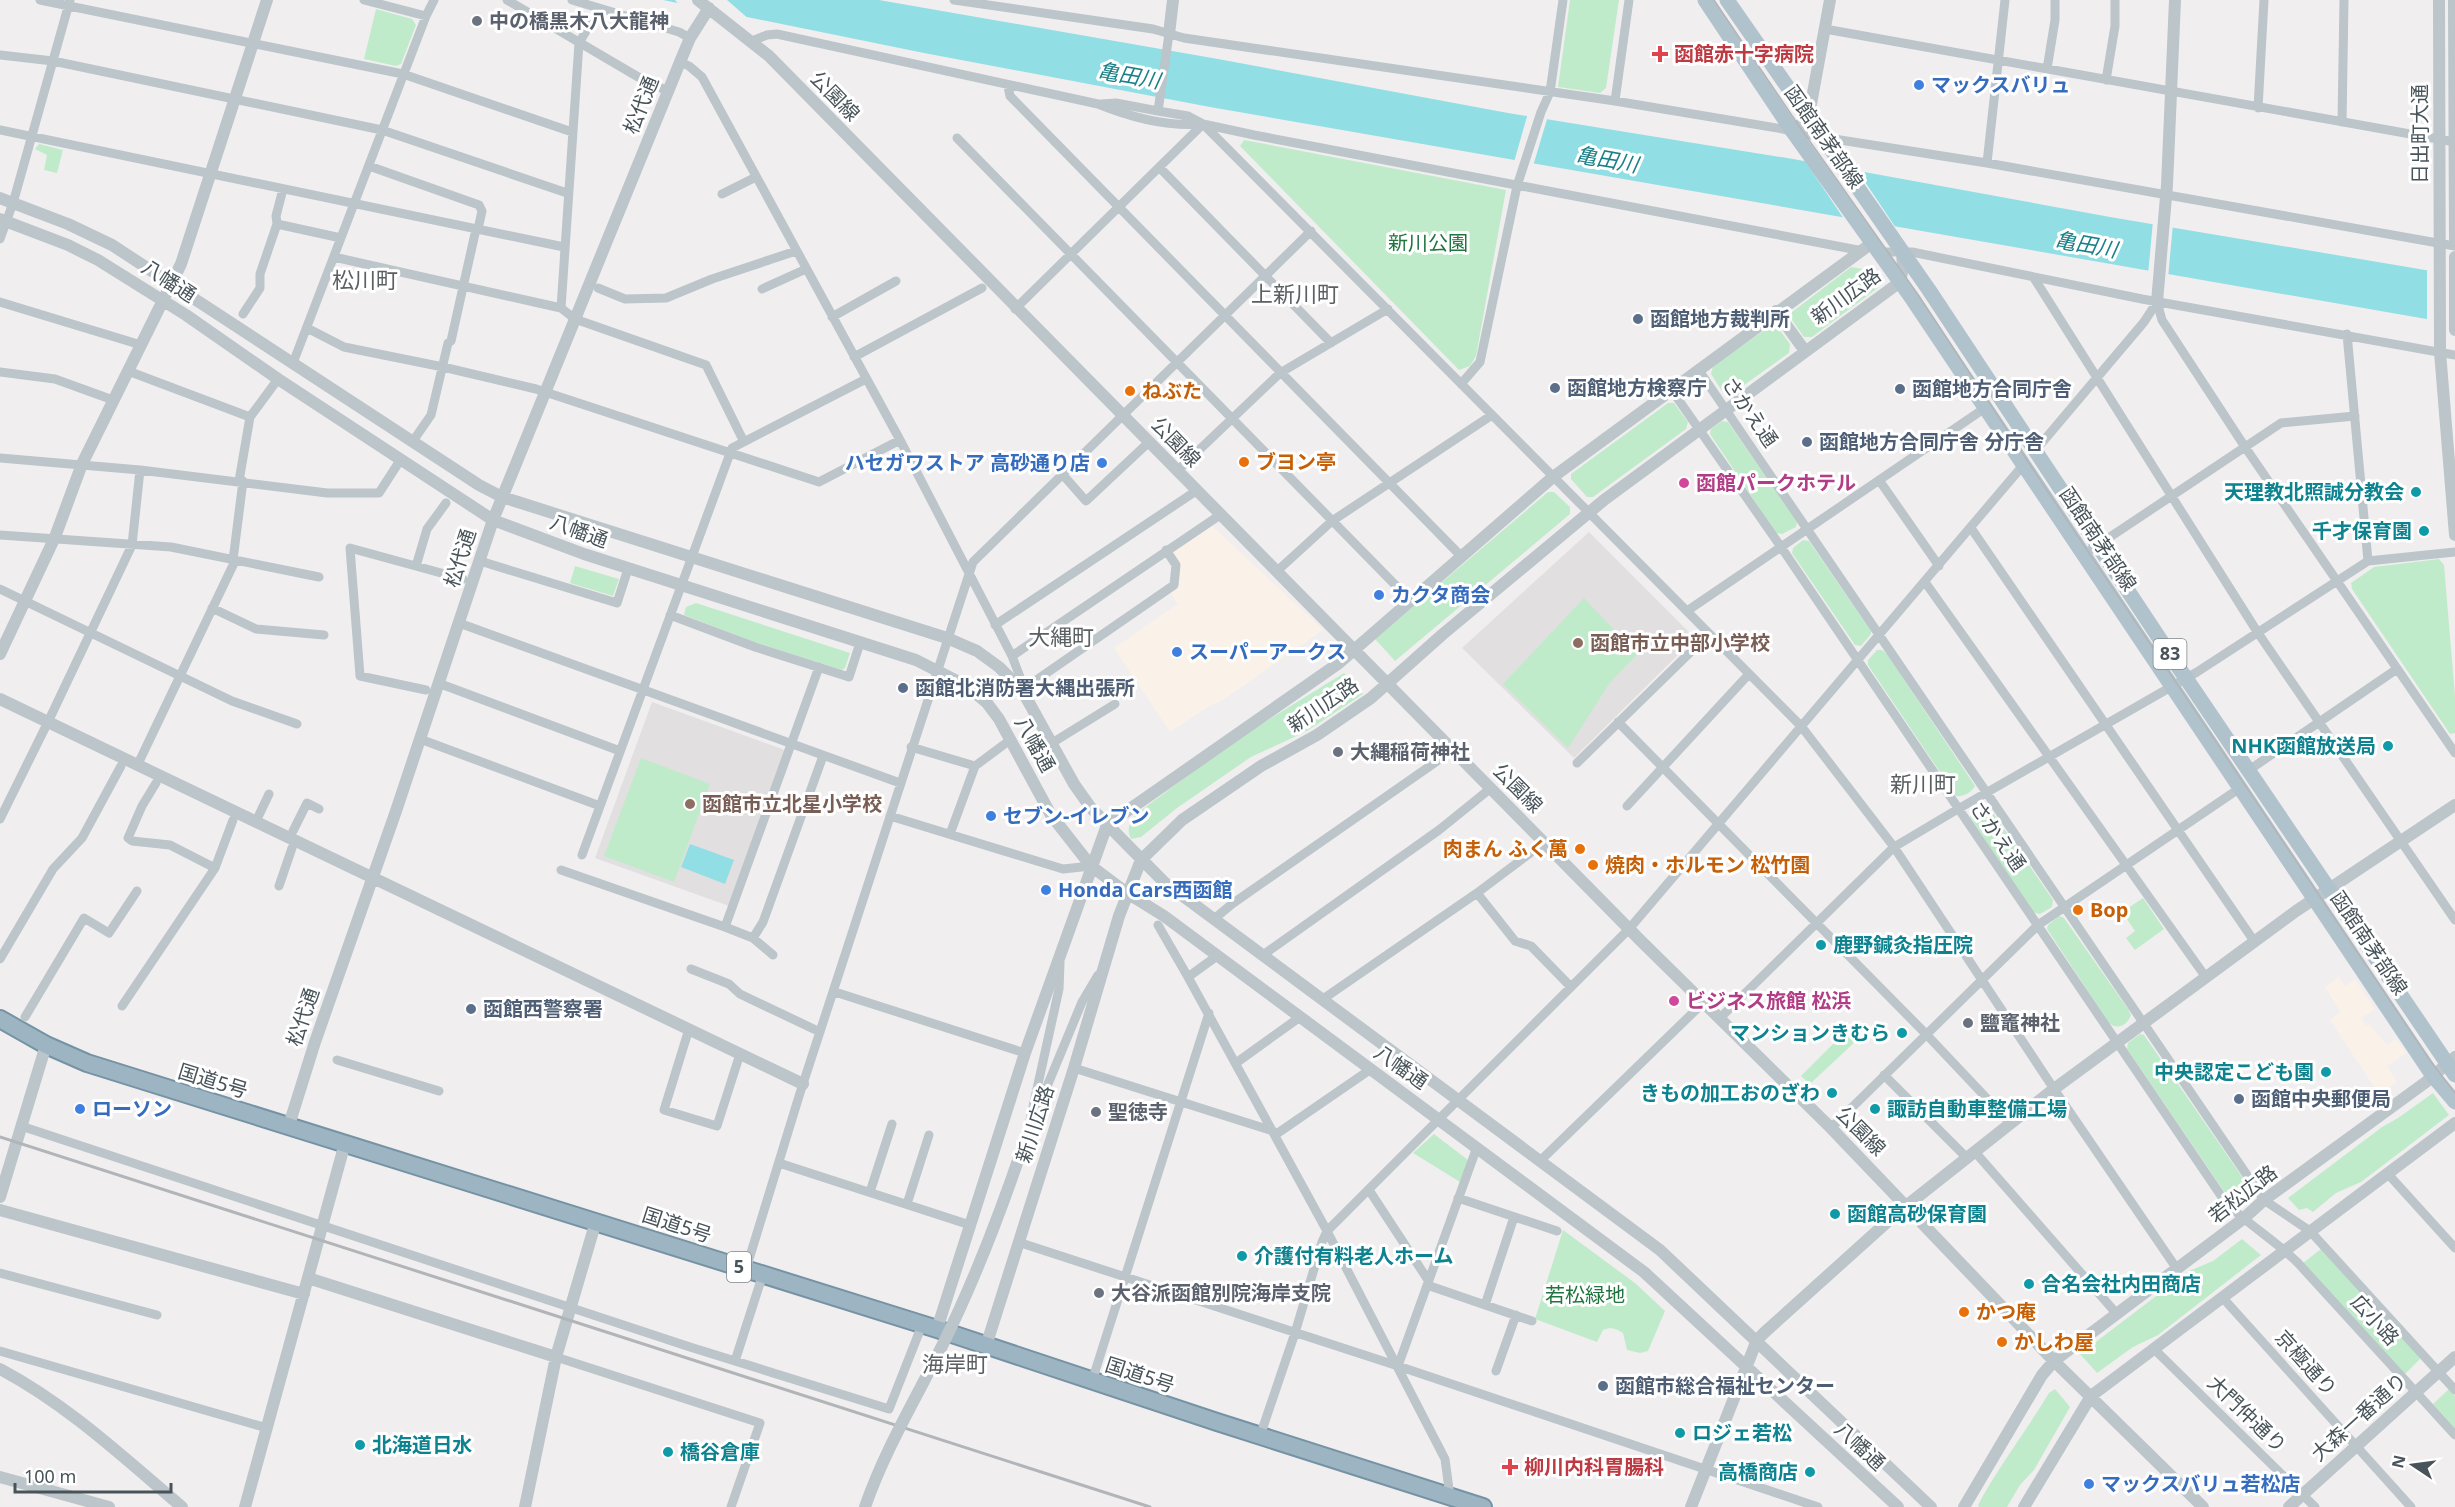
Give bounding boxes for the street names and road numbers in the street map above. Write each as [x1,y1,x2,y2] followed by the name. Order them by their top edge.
[805,65,866,127] street label: 公園線
[617,72,664,138] street label: 松代通
[1779,80,1870,194] street label: 函館南茅部線
[2406,84,2433,184] street label: 日出町大通
[137,253,202,308] street label: 八幡通
[1805,261,1886,330] street label: 新川広路
[1716,371,1784,452] street label: さかえ通
[1146,411,1207,473] street label: 公園線
[2054,481,2143,596] street label: 函館南茅部線
[546,508,612,553] street label: 八幡通
[437,525,482,591] street label: 松代通
[2154,639,2186,669] road number: 83
[1282,671,1363,738] street label: 新川広路
[1009,711,1062,777] street label: 八幡通
[1488,757,1549,818] street label: 公園線
[1964,795,2032,876] street label: さかえ通
[2325,885,2414,1000] street label: 函館南茅部線
[280,984,325,1050] street label: 松代通
[1369,1038,1434,1095] street label: 八幡通
[175,1057,251,1104] street label: 国道5号
[1009,1082,1060,1166] street label: 新川広路
[1831,1100,1892,1161] street label: 公園線
[2203,1158,2283,1229] street label: 若松広路
[639,1201,715,1248] street label: 国道5号
[727,1252,751,1282] road number: 5
[2345,1288,2405,1351] street label: 広小路
[2270,1324,2343,1401] street label: 京極通り
[1102,1351,1178,1398] street label: 国道5号
[2305,1366,2412,1467] street label: 大森一番通り
[2202,1369,2293,1458] street label: 大門仲通り
[1829,1415,1891,1476] street label: 八幡通

